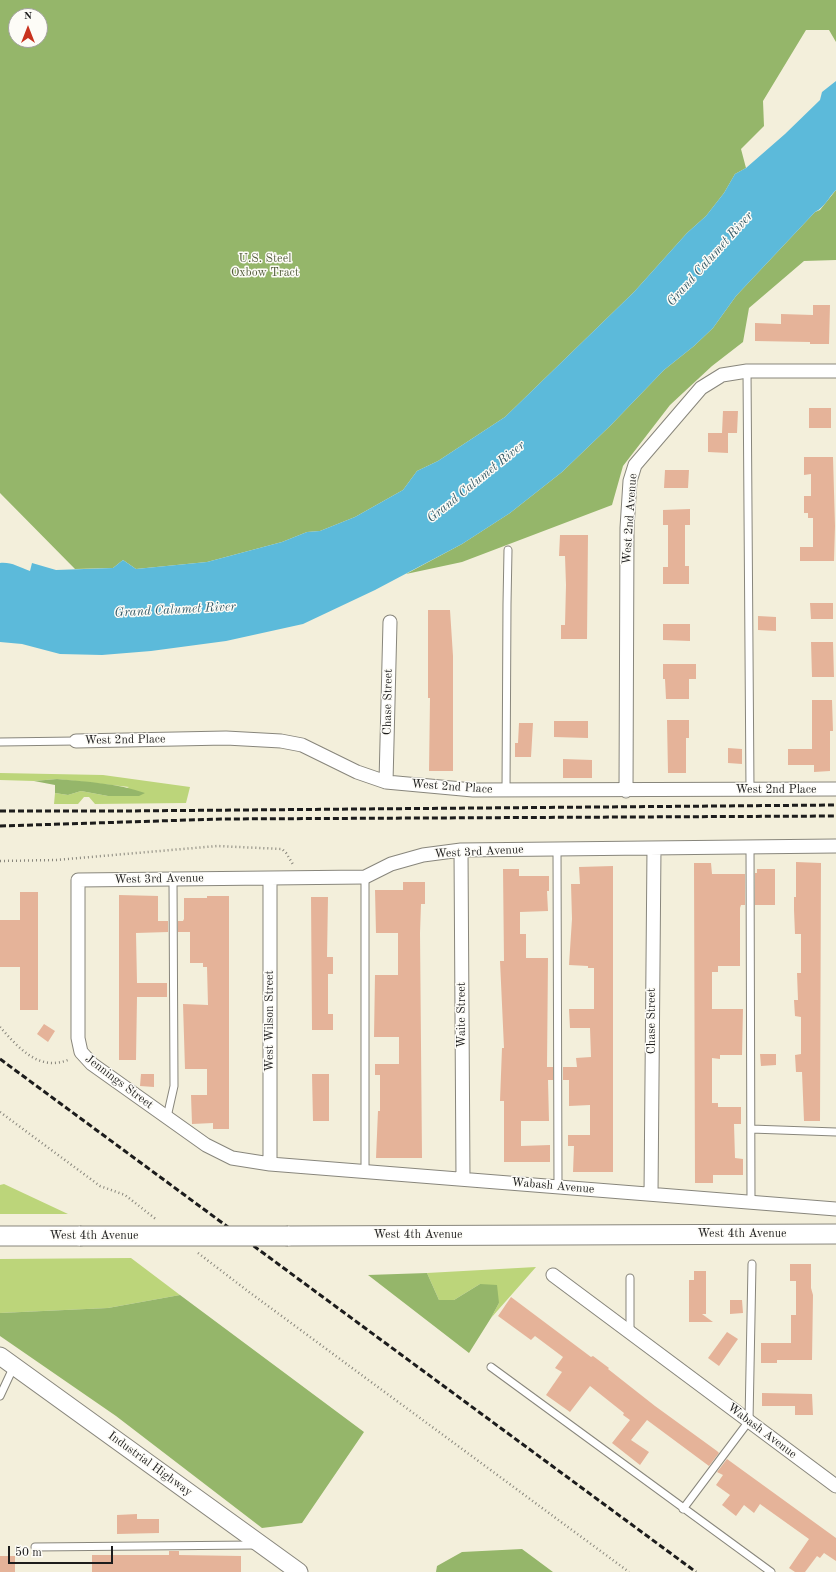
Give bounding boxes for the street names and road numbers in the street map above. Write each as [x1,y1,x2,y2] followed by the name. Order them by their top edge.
[620,473,640,565] street label: West 2nd Avenue
[380,669,396,735] street label: Chase Street
[84,732,166,748] street label: West 2nd Place
[411,777,493,797] street label: West 2nd Place
[735,783,817,797] street label: West 2nd Place
[434,842,524,862] street label: West 3rd Avenue
[114,871,204,887] street label: West 3rd Avenue
[263,970,277,1072] street label: West Wilson Street
[455,982,469,1048] street label: Waite Street
[645,988,659,1054] street label: Chase Street
[82,1052,156,1112] street label: Jennings Street
[511,1175,595,1197] street label: Wabash Avenue
[697,1227,787,1241] street label: West 4th Avenue
[373,1228,463,1242] street label: West 4th Avenue
[49,1229,139,1243] street label: West 4th Avenue
[724,1400,800,1462] street label: Wabash Avenue
[105,1429,195,1499] street label: Industrial Highway

